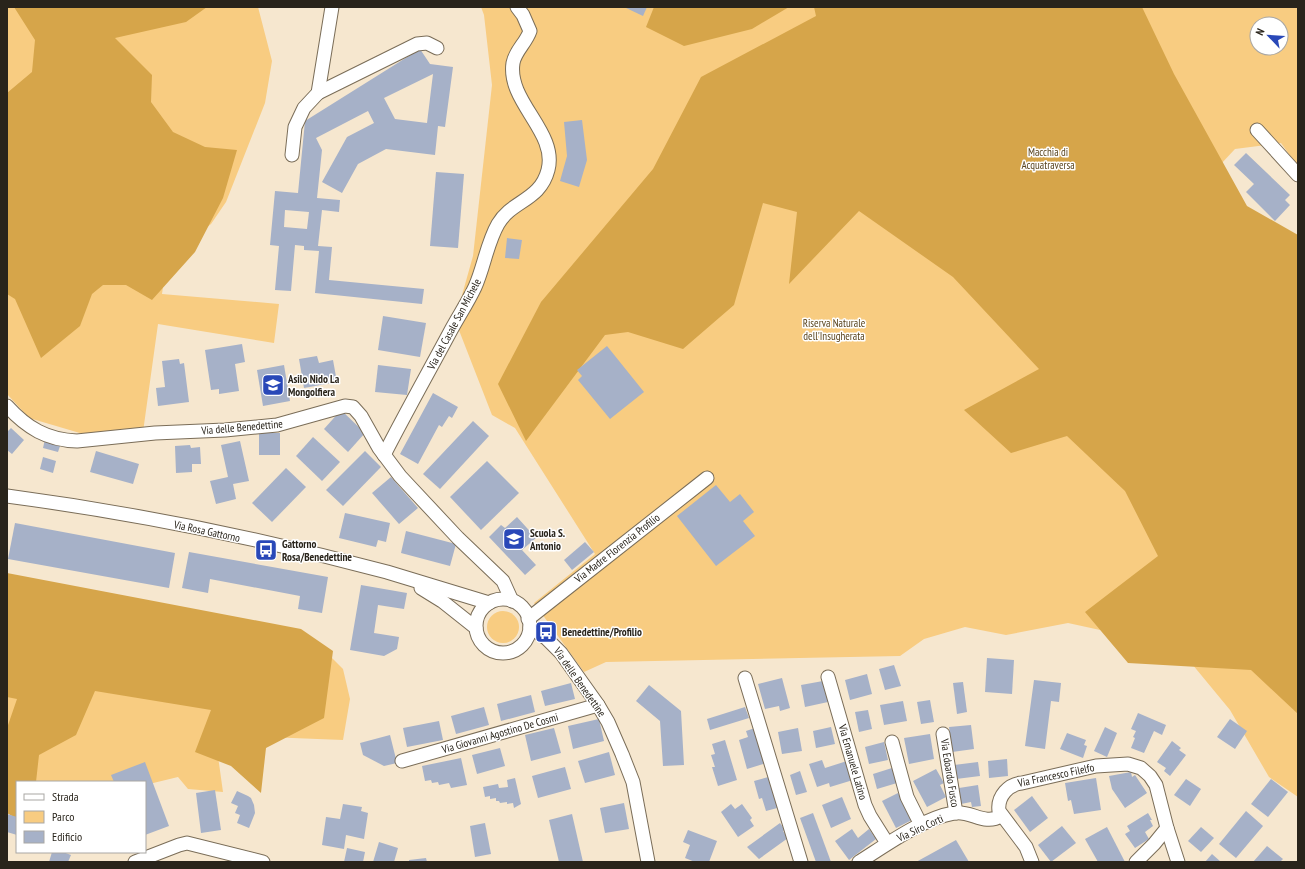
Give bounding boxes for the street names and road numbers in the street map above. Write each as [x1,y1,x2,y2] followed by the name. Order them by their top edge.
[424,276,484,373] street label: Via del Casale San Michele
[200,416,284,438] street label: Via delle Benedettine
[571,510,663,586] street label: Via Madre Florenzia Profilio
[172,517,242,545] street label: Via Rosa Gattorno
[550,644,609,720] street label: Via delle Benedettine
[439,710,560,757] street label: Via Giovanni Agostino De Cosmi
[835,722,871,802] street label: Via Emanuele Latino
[938,737,962,809] street label: Via Edoardo Fusco
[1015,760,1096,790] street label: Via Francesco Filelfo
[894,811,945,845] street label: Via Siro Corti

